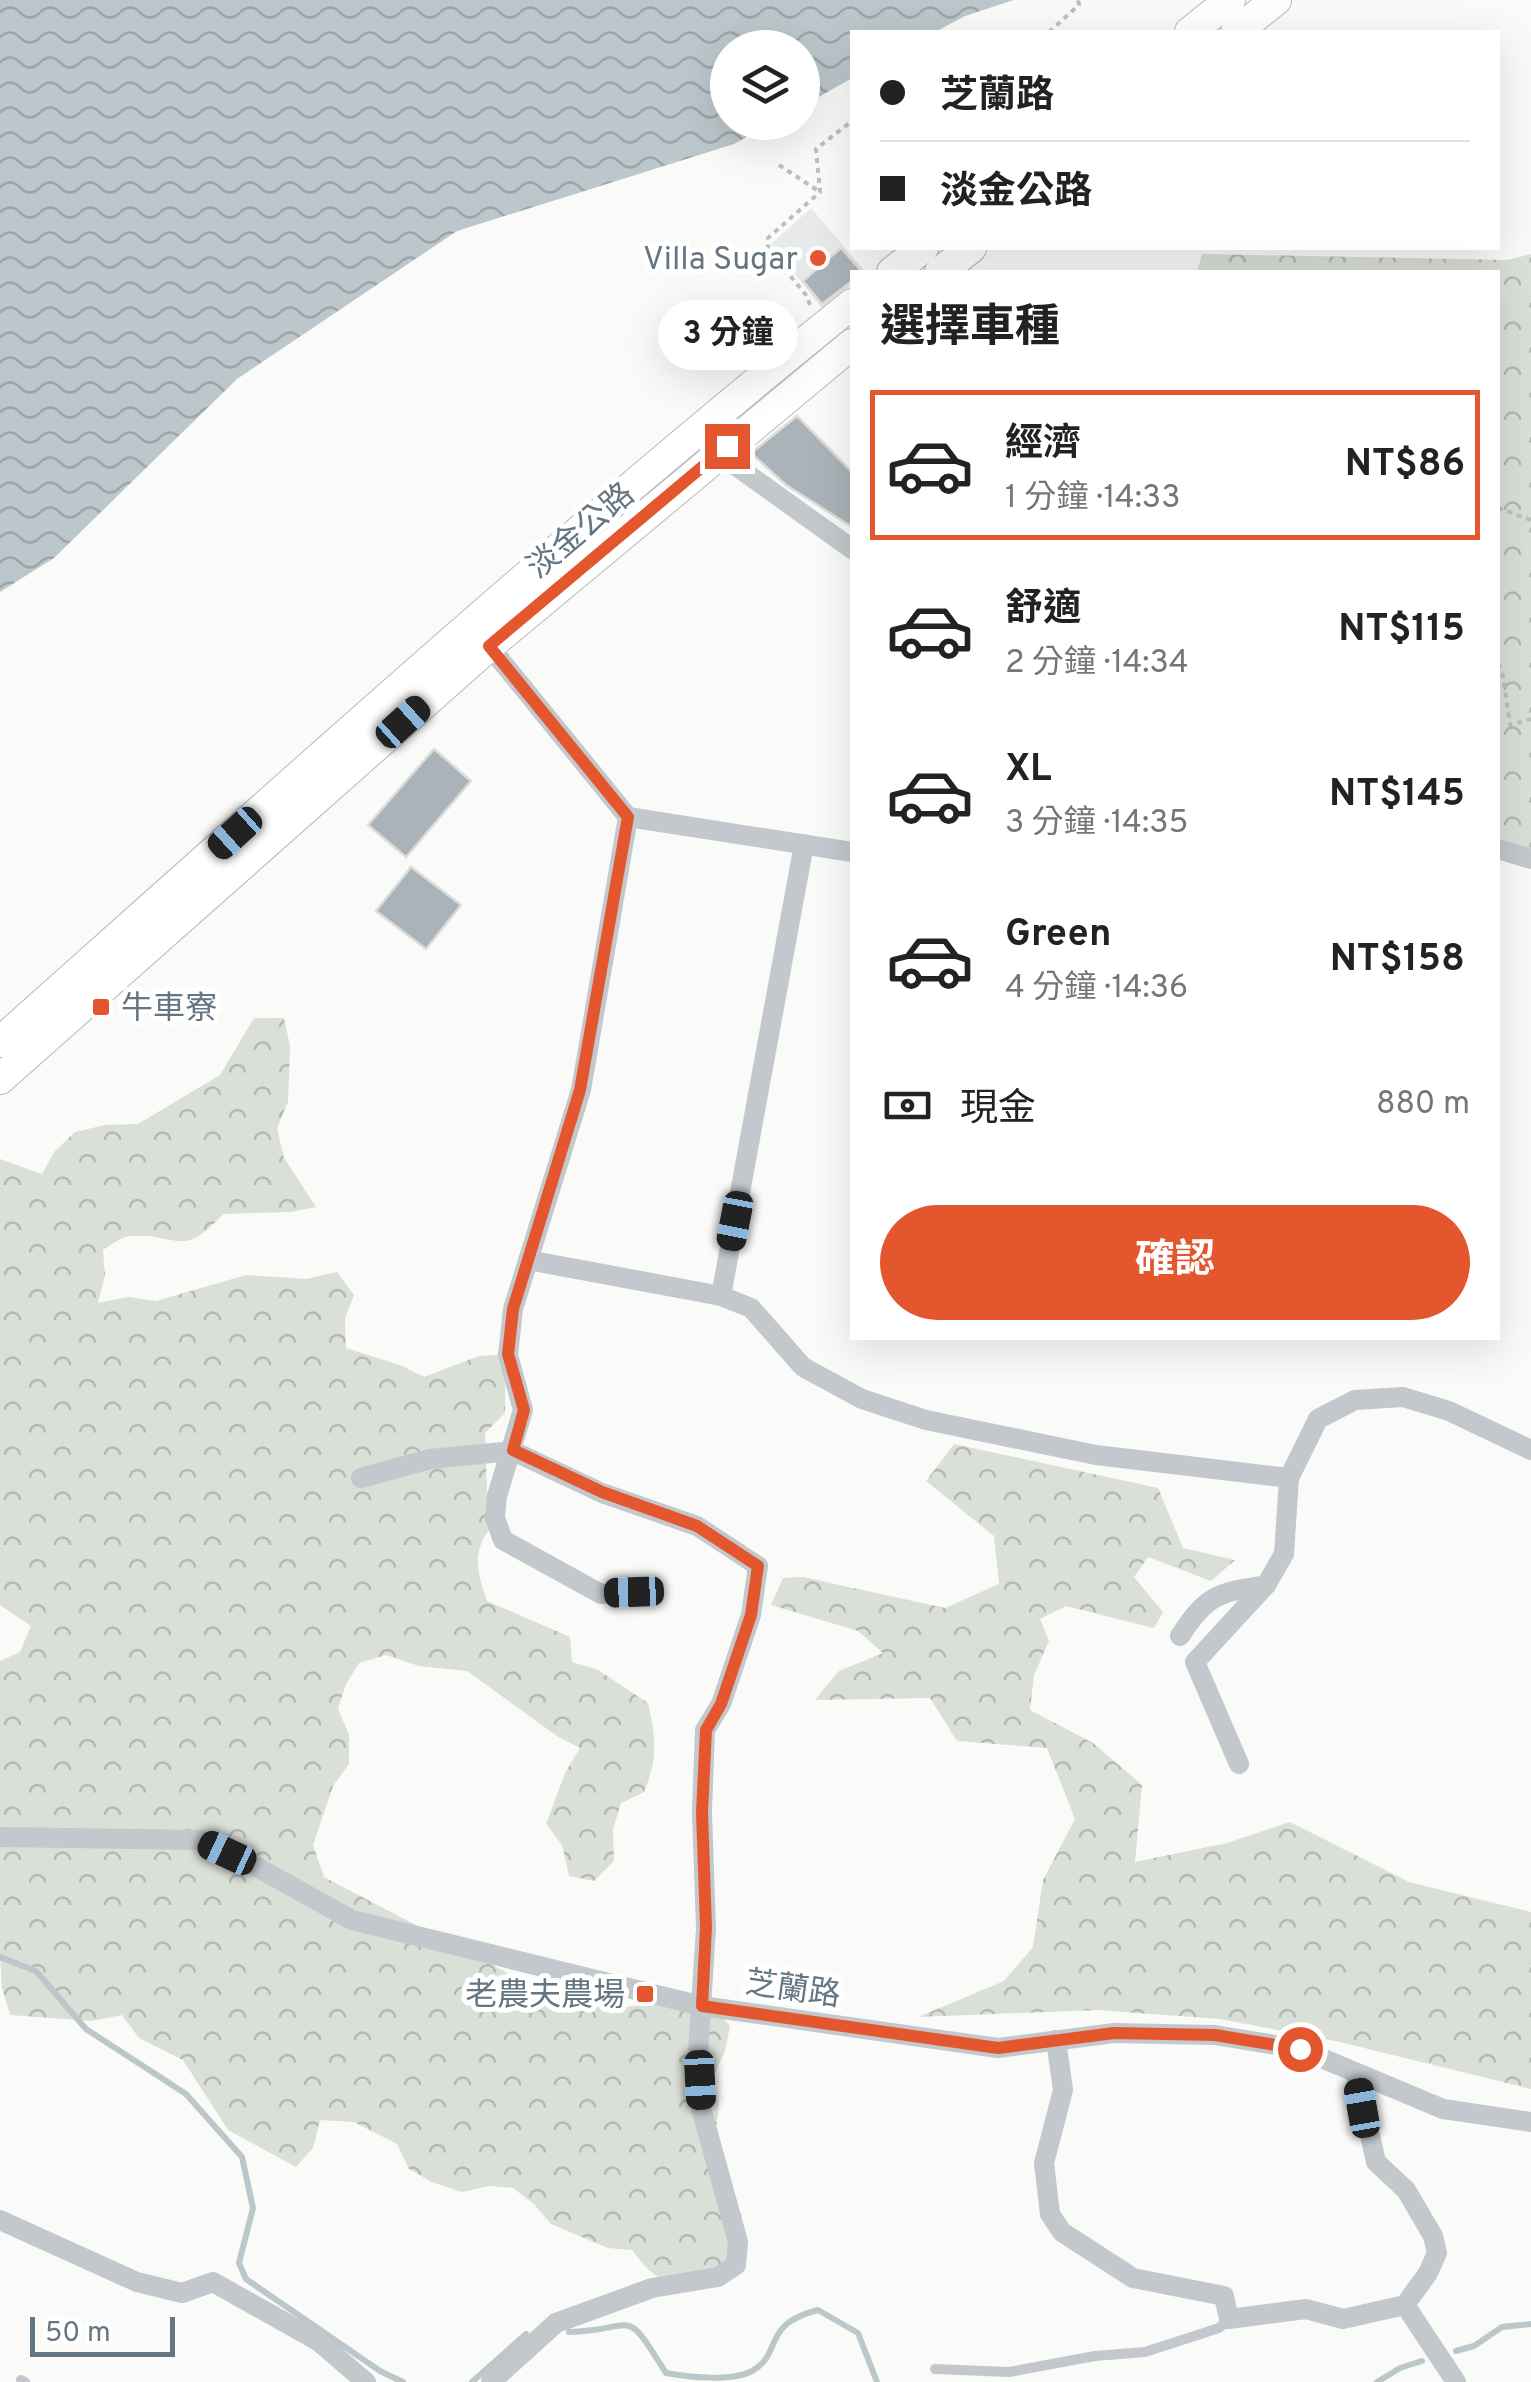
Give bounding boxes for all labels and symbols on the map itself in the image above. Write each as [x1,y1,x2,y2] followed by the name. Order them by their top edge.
[643,241,798,281] place label: Villa Sugar
[807,247,829,269] marker: Villa Sugar
[657,301,797,371] callout: 3 分鐘
[705,424,750,469] route end
[520,476,644,589] street label: 淡金公路
[371,691,435,753] car
[203,802,267,864] car
[121,990,217,1030] place label: 牛車寮
[90,996,112,1018] marker: 牛車寮
[715,1189,755,1253] car
[603,1576,665,1608] car
[193,1827,261,1879] car
[742,1964,843,2017] street label: 芝蘭路
[465,1977,625,2017] place label: 老農夫農場
[634,1983,656,2005] marker: 老農夫農場
[1278,2027,1323,2072] route start
[683,2049,717,2111] car
[1342,2076,1382,2140] car
[30,2312,175,2356] scale bar

